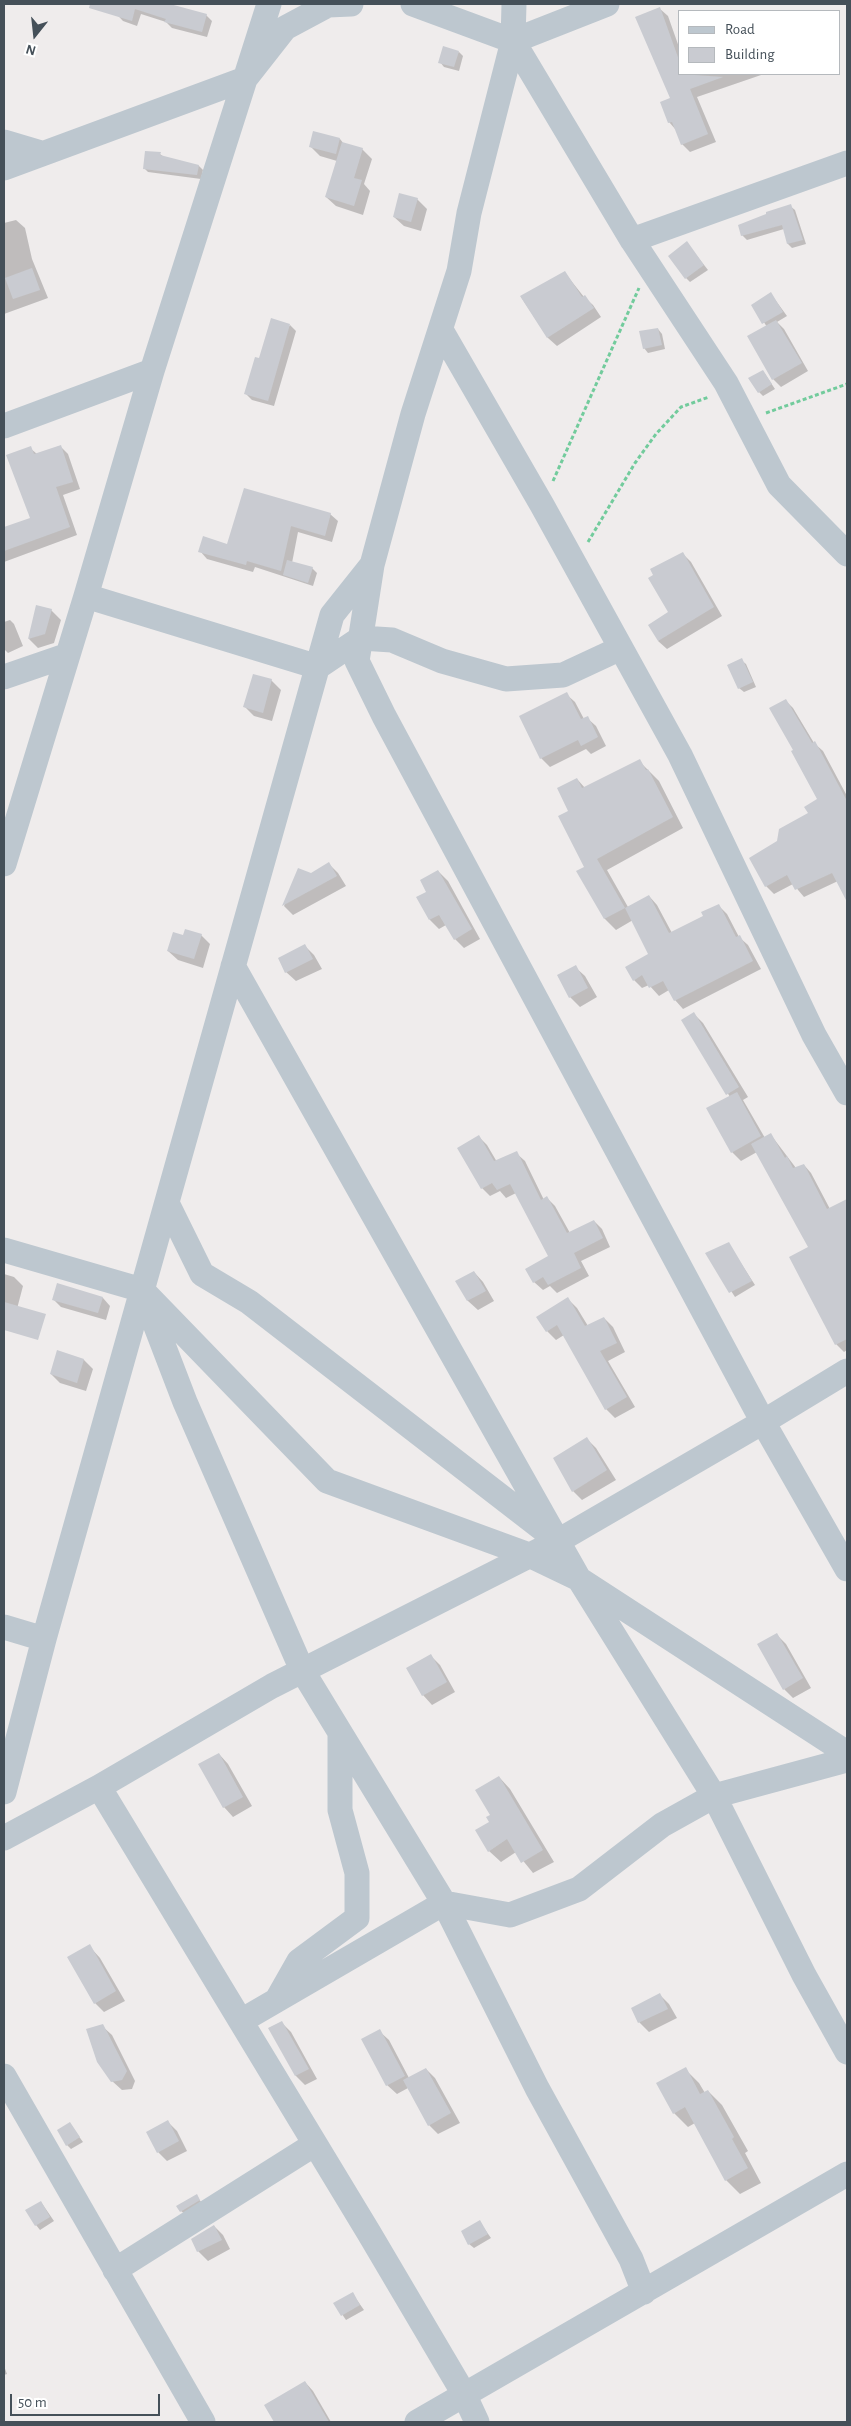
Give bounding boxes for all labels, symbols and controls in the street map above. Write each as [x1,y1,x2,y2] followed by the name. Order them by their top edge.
[10,10,60,60] north arrow
[678,10,841,75] legend
[725,22,755,37] text: Road
[24,41,37,57] text: N
[725,47,775,62] text: Building
[12,2384,162,2416] scale bar
[18,2395,47,2410] text: 50 m

